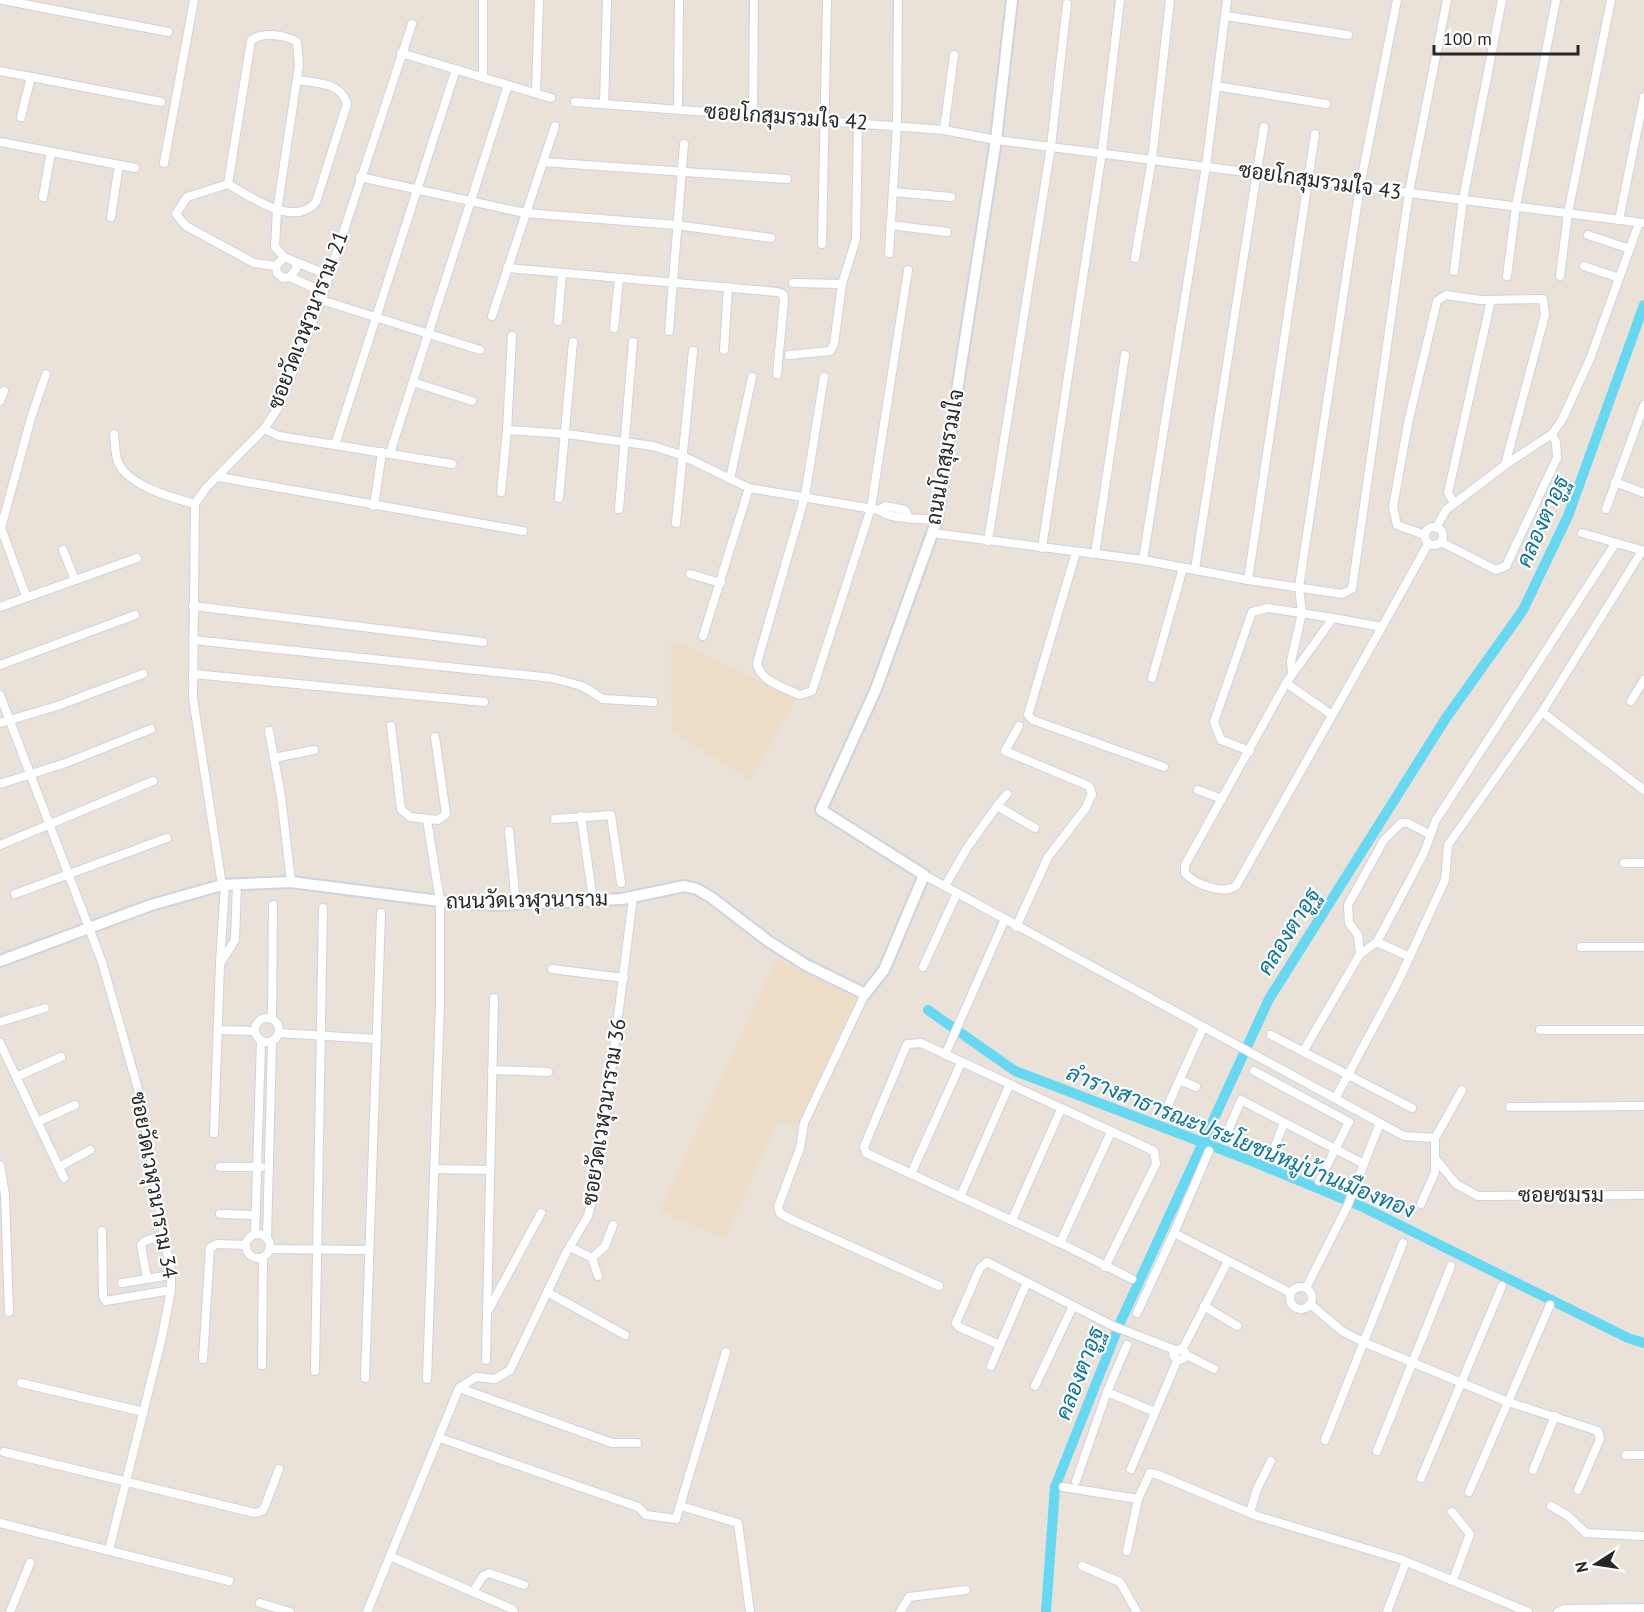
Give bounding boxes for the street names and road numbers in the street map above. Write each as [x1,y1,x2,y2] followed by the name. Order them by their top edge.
[703,97,869,137] street label: ซอยโกสุมรวมใจ 42
[1237,156,1403,206] street label: ซอยโกสุมรวมใจ 43
[261,227,355,413] street label: ซอยวัดเวฬุวนาราม 21
[919,387,971,527] street label: ถนนโกสุมรวมใจ
[446,885,608,915] street label: ถนนวัดเวฬุวนาราม
[575,1017,633,1207] street label: ซอยวัดเวฬุวนาราม 36
[124,1090,184,1280] street label: ซอยวัดเวฬุวนาราม 34
[1518,1181,1604,1208] street label: ซอยชมรม

